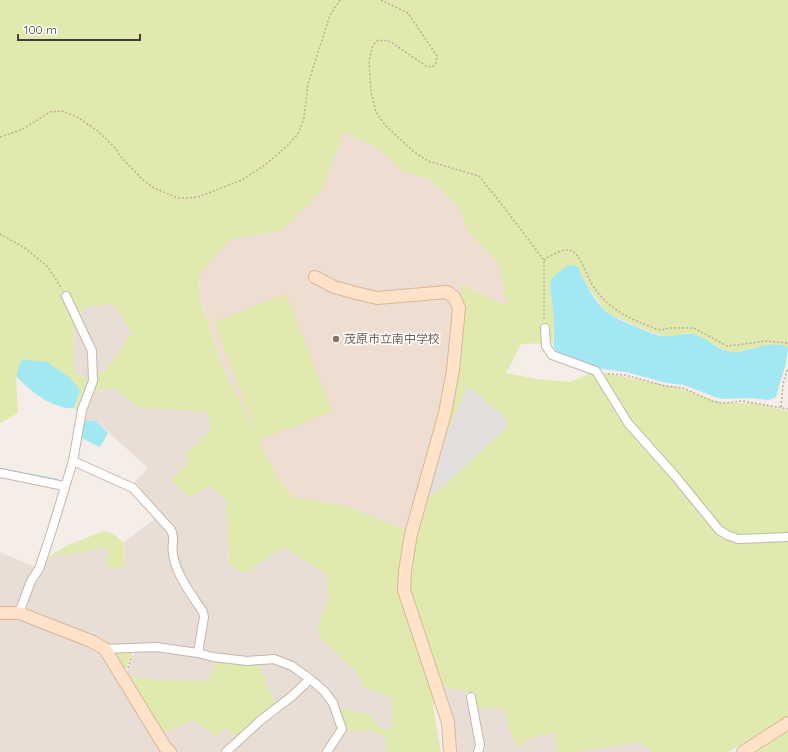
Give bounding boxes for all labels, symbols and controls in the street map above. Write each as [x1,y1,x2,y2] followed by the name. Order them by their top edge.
[18,16,140,42] scale bar
[24,22,57,37] text: 100 m
[344,331,440,346] place label: 茂原市立南中学校
[331,334,341,344] marker: 茂原市立南中学校

